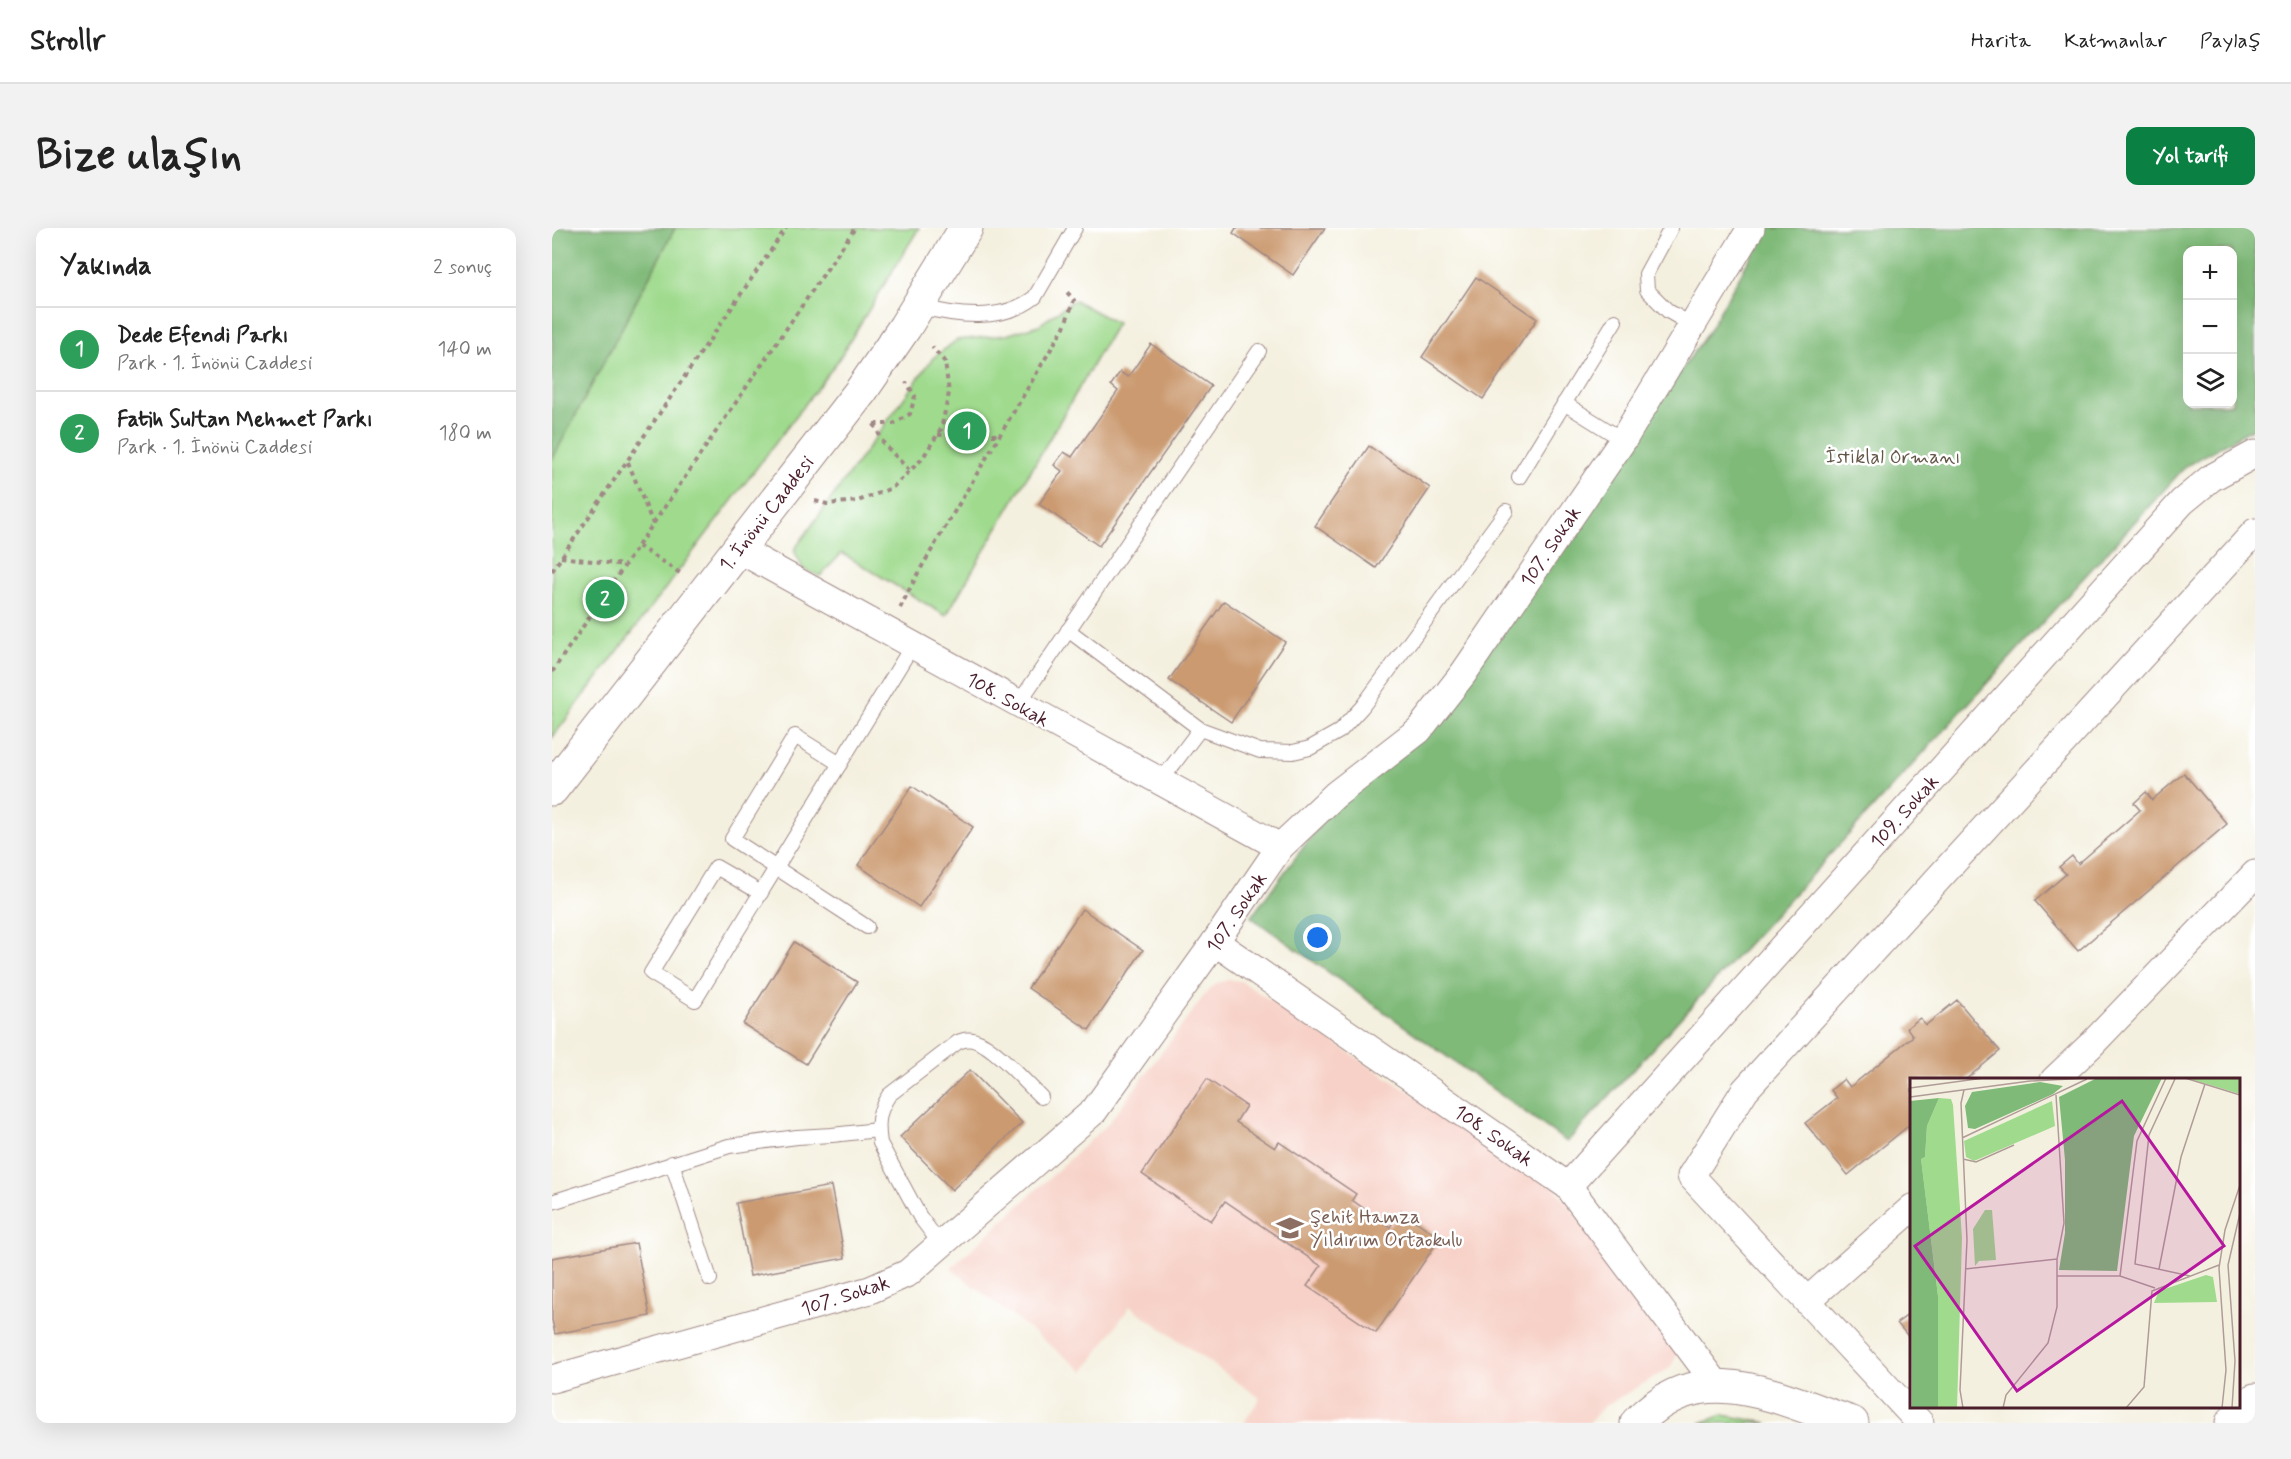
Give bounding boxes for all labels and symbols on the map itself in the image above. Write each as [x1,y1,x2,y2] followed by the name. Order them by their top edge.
[948,408,986,454] pin: 1
[1825,444,1961,471] park label: İstiklal Ormanı
[713,450,821,577] street label: 1. İnönü Caddesi
[1514,501,1588,592] street label: 107. Sokak
[586,576,624,622] pin: 2
[961,666,1054,734] street label: 108. Sokak
[1865,769,1946,855] street label: 109. Sokak
[1200,867,1274,958] street label: 107. Sokak
[1303,923,1332,952] your location
[1910,1078,2240,1408] inset map
[1448,1099,1538,1174] street label: 108. Sokak
[1310,1204,1463,1254] place label: Şehit Hamza Yıldırım Ortaokulu
[1275,1213,1305,1243] school or university icon: Şehit Hamza Yıldırım Ortaokulu
[798,1269,893,1323] street label: 107. Sokak

